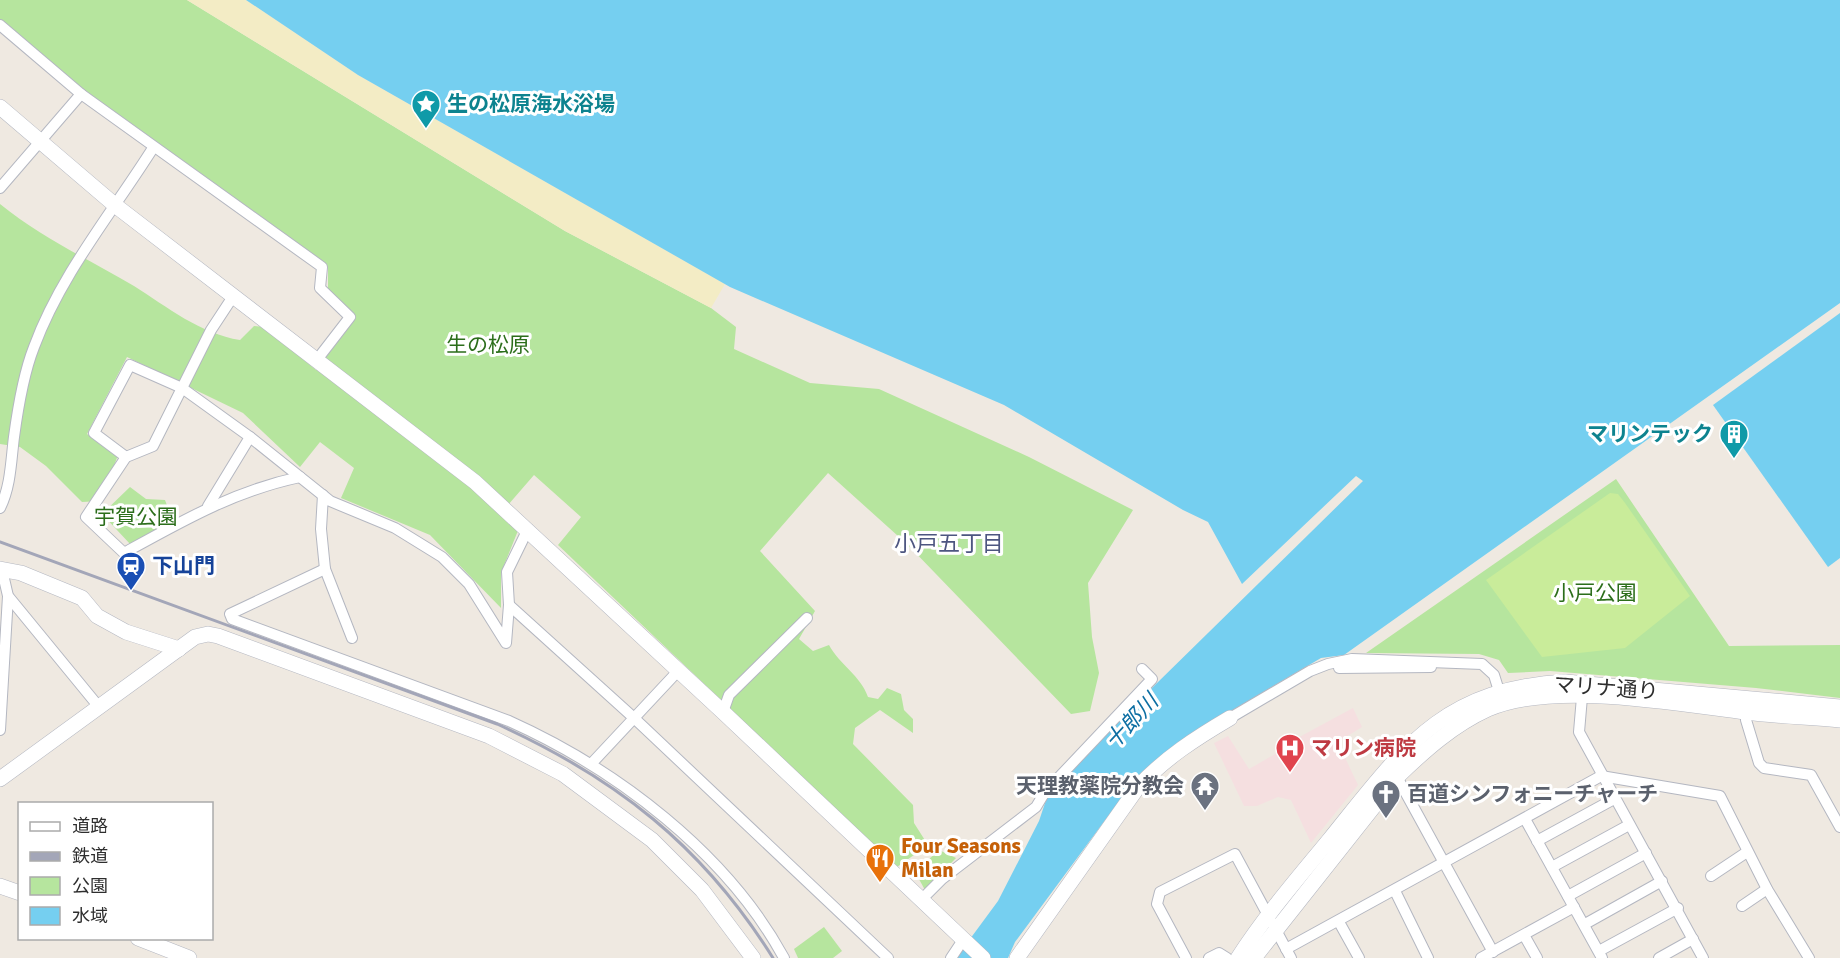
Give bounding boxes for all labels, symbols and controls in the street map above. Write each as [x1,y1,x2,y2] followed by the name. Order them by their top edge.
[410,88,442,130] place icon: 生の松原海水浴場
[447,91,615,117] place label: 生の松原海水浴場
[446,332,530,358] park label: 生の松原
[1718,418,1750,460] building icon: マリンテック
[1587,421,1713,447] place label: マリンテック
[94,504,178,530] park label: 宇賀公園
[894,530,1004,557] district label: 小戸五丁目
[115,550,147,592] station icon: 下山門
[152,553,215,579] place label: 下山門
[1553,580,1637,606] park label: 小戸公園
[1553,671,1659,705] street label: マリナ通り
[1099,687,1165,755] water label: 十郎川
[1274,732,1306,774] hospital icon: マリン病院
[1311,735,1416,761] place label: マリン病院
[1189,770,1221,812] temple icon: 天理教薬院分教会
[1016,773,1184,799] place label: 天理教薬院分教会
[1370,778,1402,820] church icon: 百道シンフォニーチャーチ
[1407,781,1658,807] place label: 百道シンフォニーチャーチ
[18,802,213,940] legend
[72,815,108,837] text: 道路
[901,833,1021,883] place label: Four Seasons Milan
[864,842,896,884] restaurant icon: Four Seasons Milan
[72,845,108,867] text: 鉄道
[72,875,108,897] text: 公園
[72,905,108,927] text: 水域

